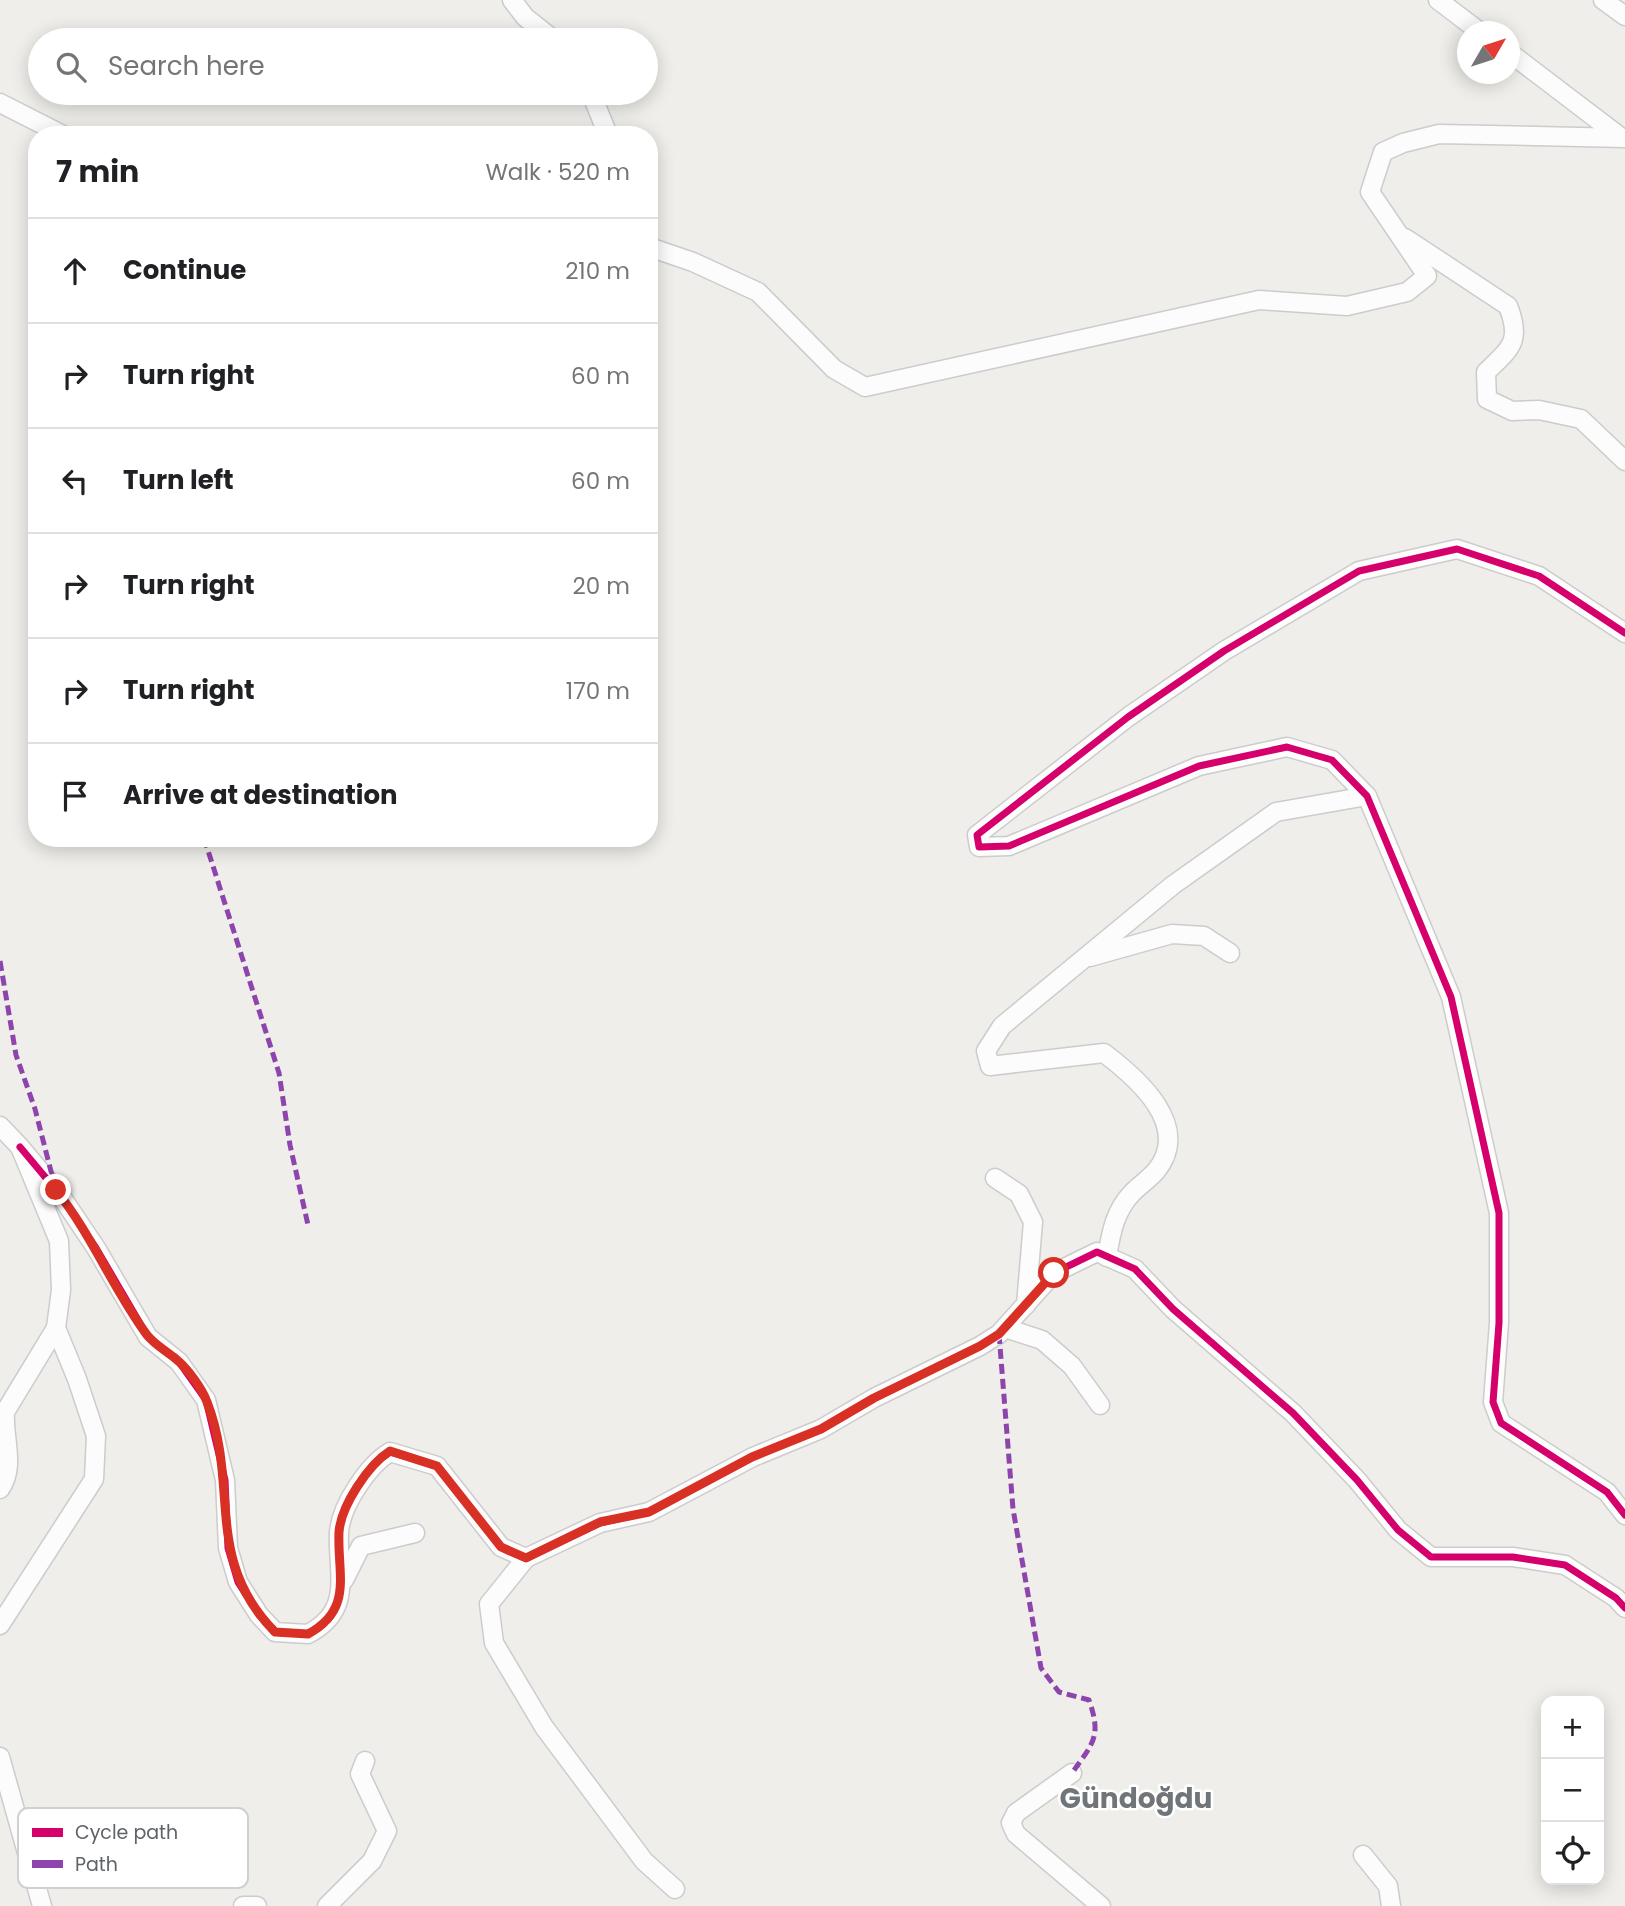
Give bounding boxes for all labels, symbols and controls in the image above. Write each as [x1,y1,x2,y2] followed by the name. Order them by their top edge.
[1457,21,1520,84] north arrow
[28,28,658,105] search box
[52,48,90,86] icon: search
[108,48,265,84] text: Search here
[56,150,139,193] text: 7 min
[485,156,630,188] text: Walk · 520 m
[56,252,94,290] icon: ahead
[123,252,246,288] text: Continue
[565,255,630,287] text: 210 m
[56,357,94,395] icon: right
[123,357,255,393] text: Turn right
[571,360,630,392] text: 60 m
[56,462,94,500] icon: left
[123,462,234,498] text: Turn left
[571,465,630,497] text: 60 m
[56,567,94,605] icon: right
[123,567,255,603] text: Turn right
[572,570,630,602] text: 20 m
[56,672,94,710] icon: right
[123,672,255,708] text: Turn right
[566,675,630,707] text: 170 m
[56,777,94,815] icon: arrive
[123,777,398,813] text: Arrive at destination
[40,1174,71,1205] route end
[1038,1257,1069,1288] route start
[1541,1696,1604,1885] map controls
[1541,1696,1604,1759] button: +
[1541,1759,1604,1822] button: −
[1060,1779,1212,1818] district label: Gündoğdu
[18,1808,248,1888] legend
[75,1819,178,1846] text: Cycle path
[1541,1822,1604,1885] button: locate
[75,1851,118,1878] text: Path

